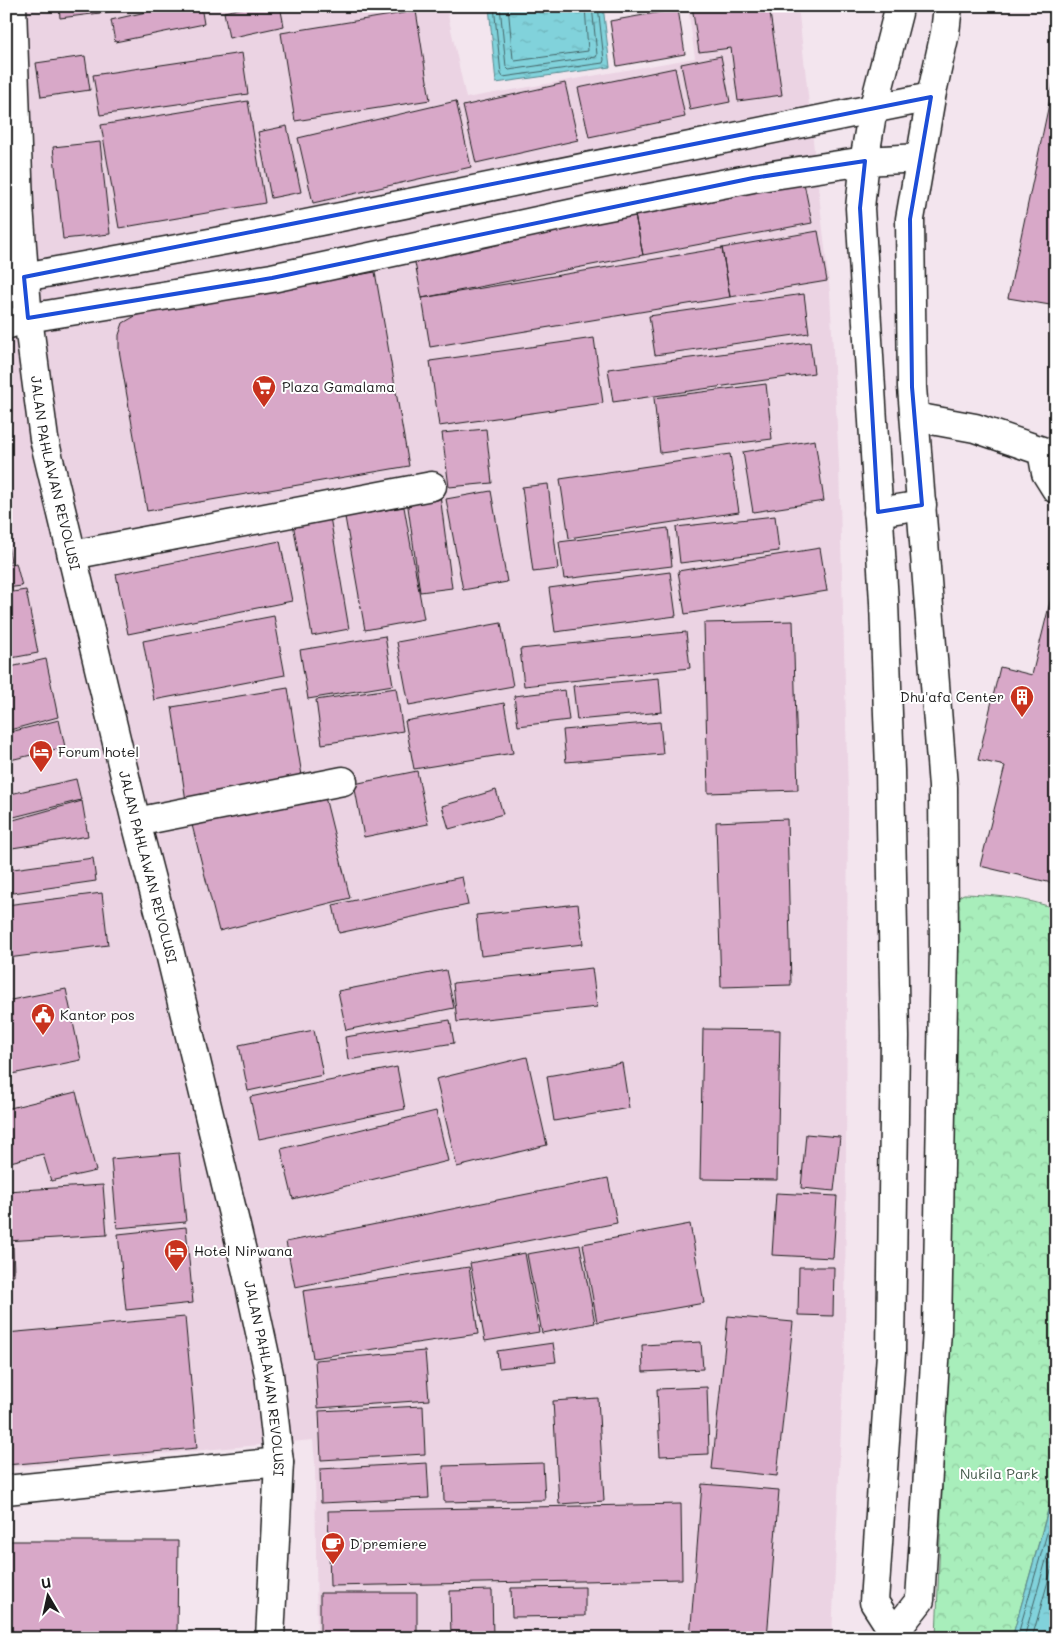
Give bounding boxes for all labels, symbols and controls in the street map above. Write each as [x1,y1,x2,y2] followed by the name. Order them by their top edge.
[251,374,277,408] supermarket icon: Plaza Gamalama
[27,375,85,572] street label: JALAN PAHLAWAN REVOLUSI
[282,377,395,396] place label: Plaza Gamalama
[1009,684,1035,718] building icon: Dhu'afa Center
[900,687,1004,706] place label: Dhu'afa Center
[28,739,54,773] hotel icon: Forum hotel
[58,742,139,761] place label: Forum hotel
[115,769,182,965] street label: JALAN PAHLAWAN REVOLUSI
[30,1002,56,1036] public building icon: Kantor pos
[60,1005,135,1024] place label: Kantor pos
[163,1238,189,1272] hotel icon: Hotel Nirwana
[194,1241,293,1260] place label: Hotel Nirwana
[240,1279,289,1477] street label: JALAN PAHLAWAN REVOLUSI
[960,1464,1038,1483] park label: Nukila Park
[320,1531,346,1565] cafe icon: D'premiere
[350,1534,427,1553] place label: D'premiere
[22,1572,72,1622] north arrow
[40,1573,52,1593] text: U

